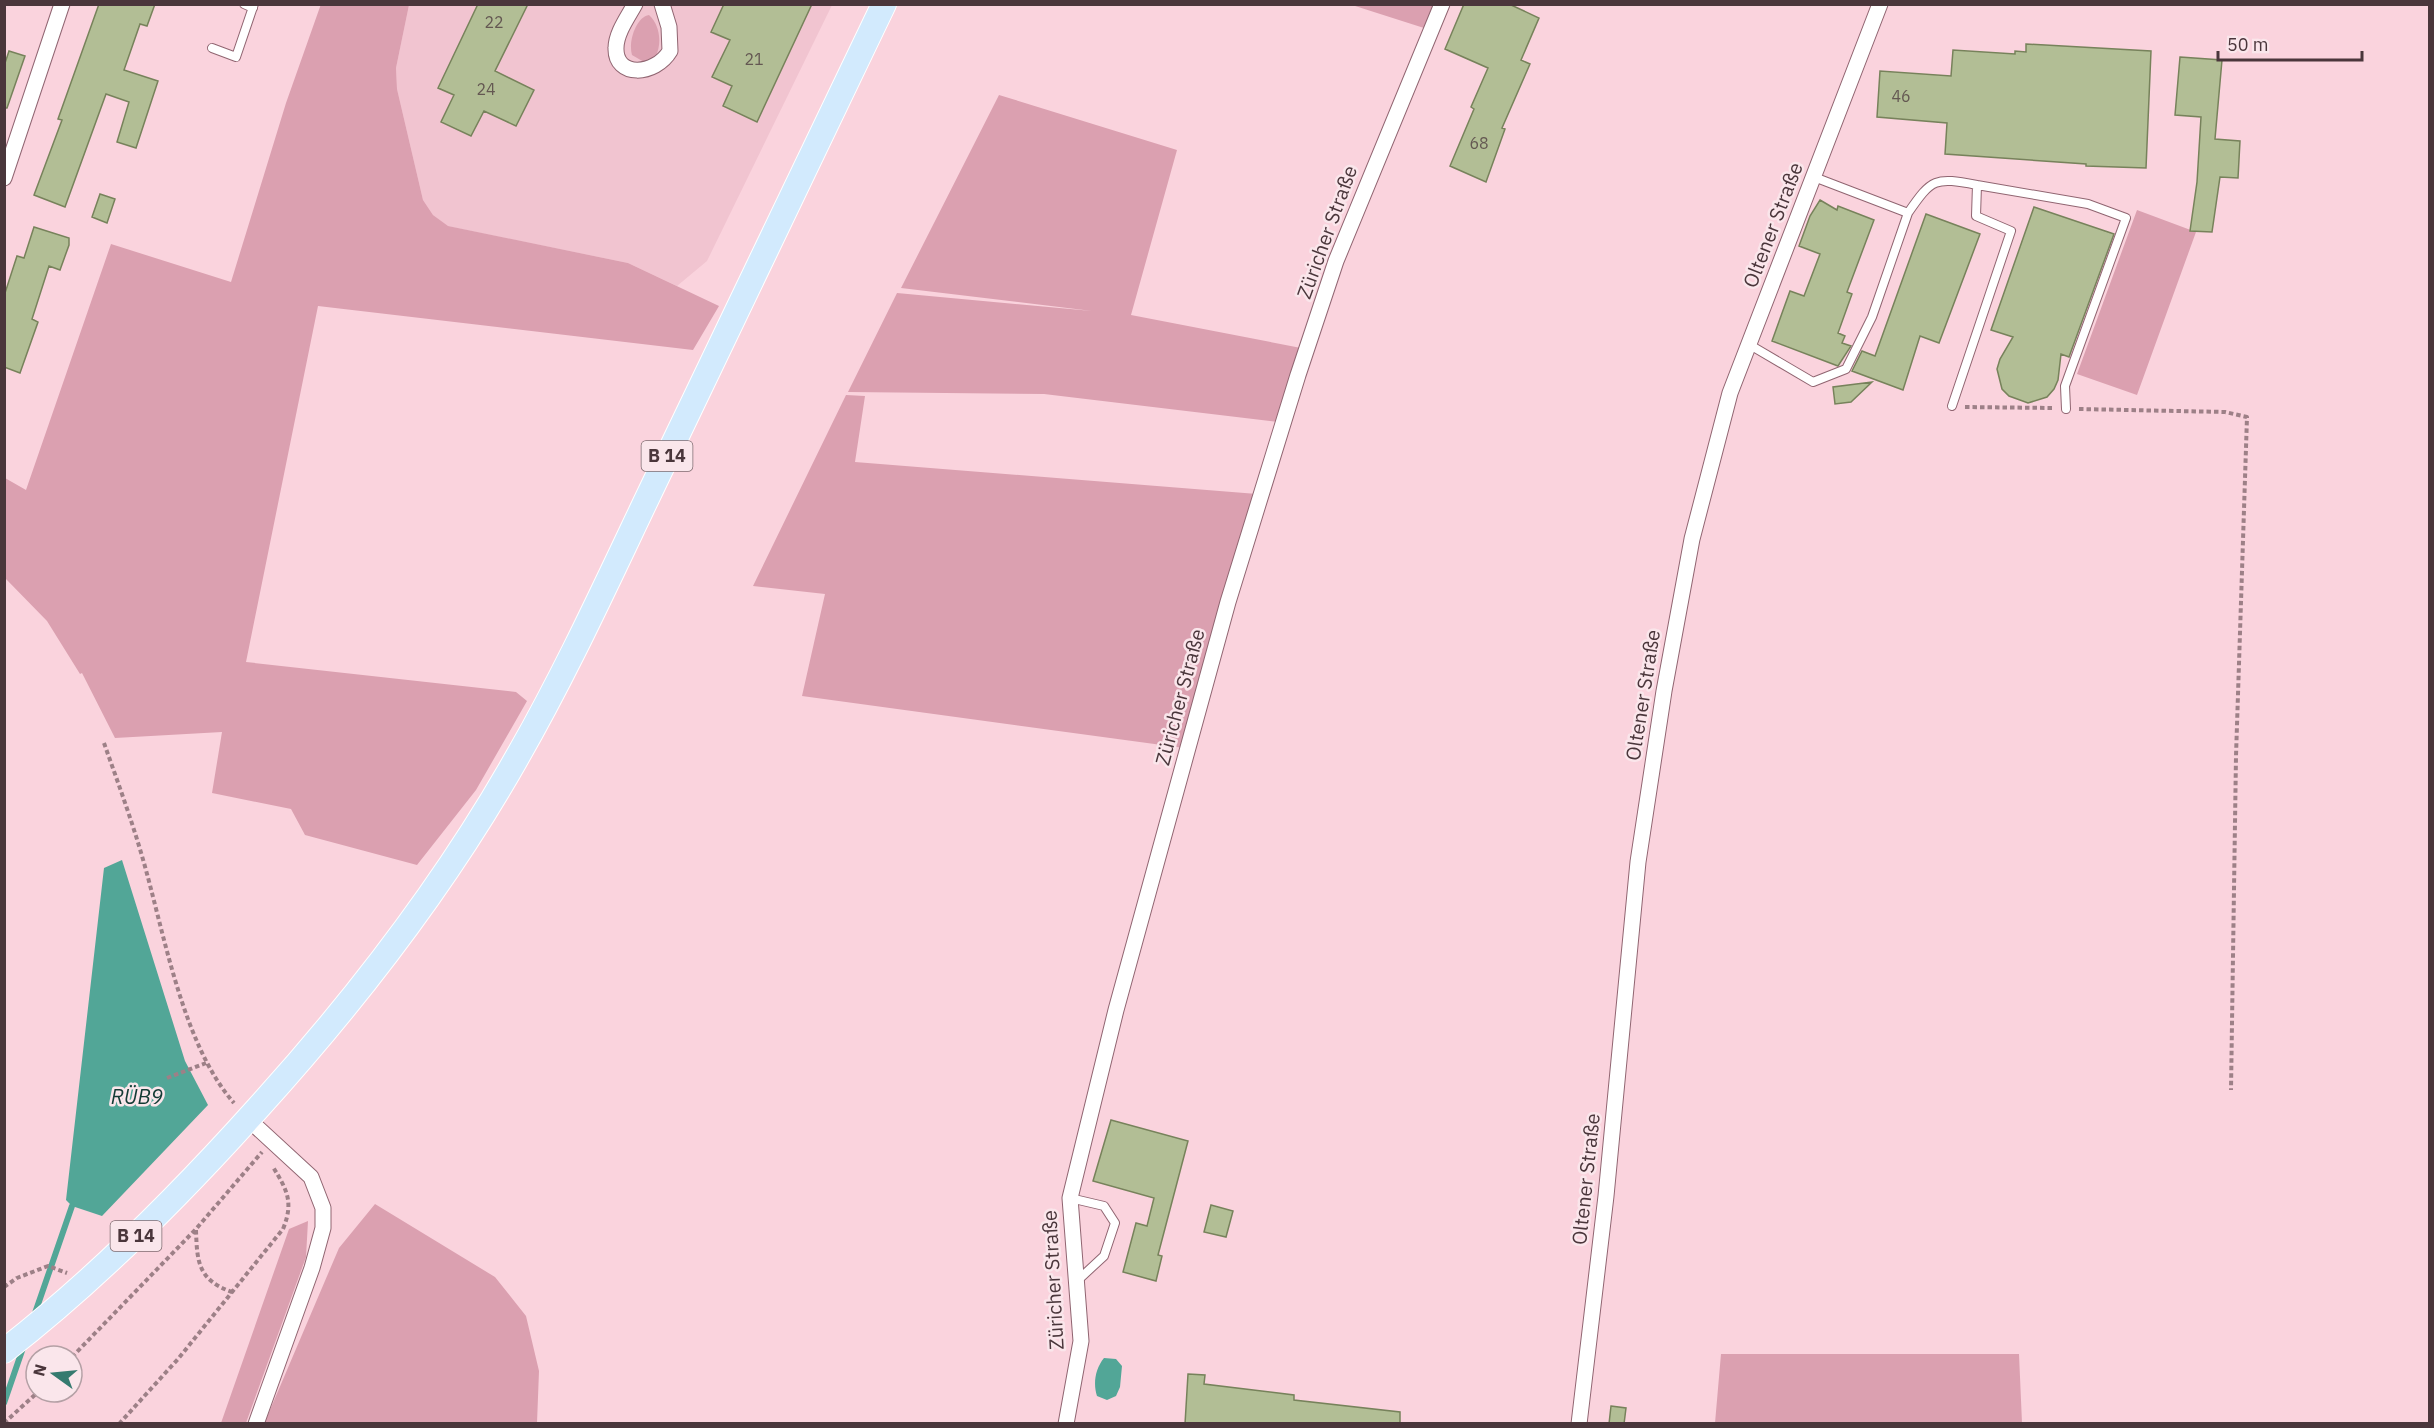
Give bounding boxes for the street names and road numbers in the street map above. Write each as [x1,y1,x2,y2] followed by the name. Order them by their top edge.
[1736,158,1809,291] street label: Oltener Straße
[1290,161,1363,302] street label: Züricher Straße
[642,441,692,471] road number: B 14
[1148,626,1211,768] street label: Züricher Straße
[1619,628,1666,762] street label: Oltener Straße
[1565,1112,1606,1246] street label: Oltener Straße
[1035,1209,1070,1351] street label: Züricher Straße
[110,1221,162,1251] road number: B 14

